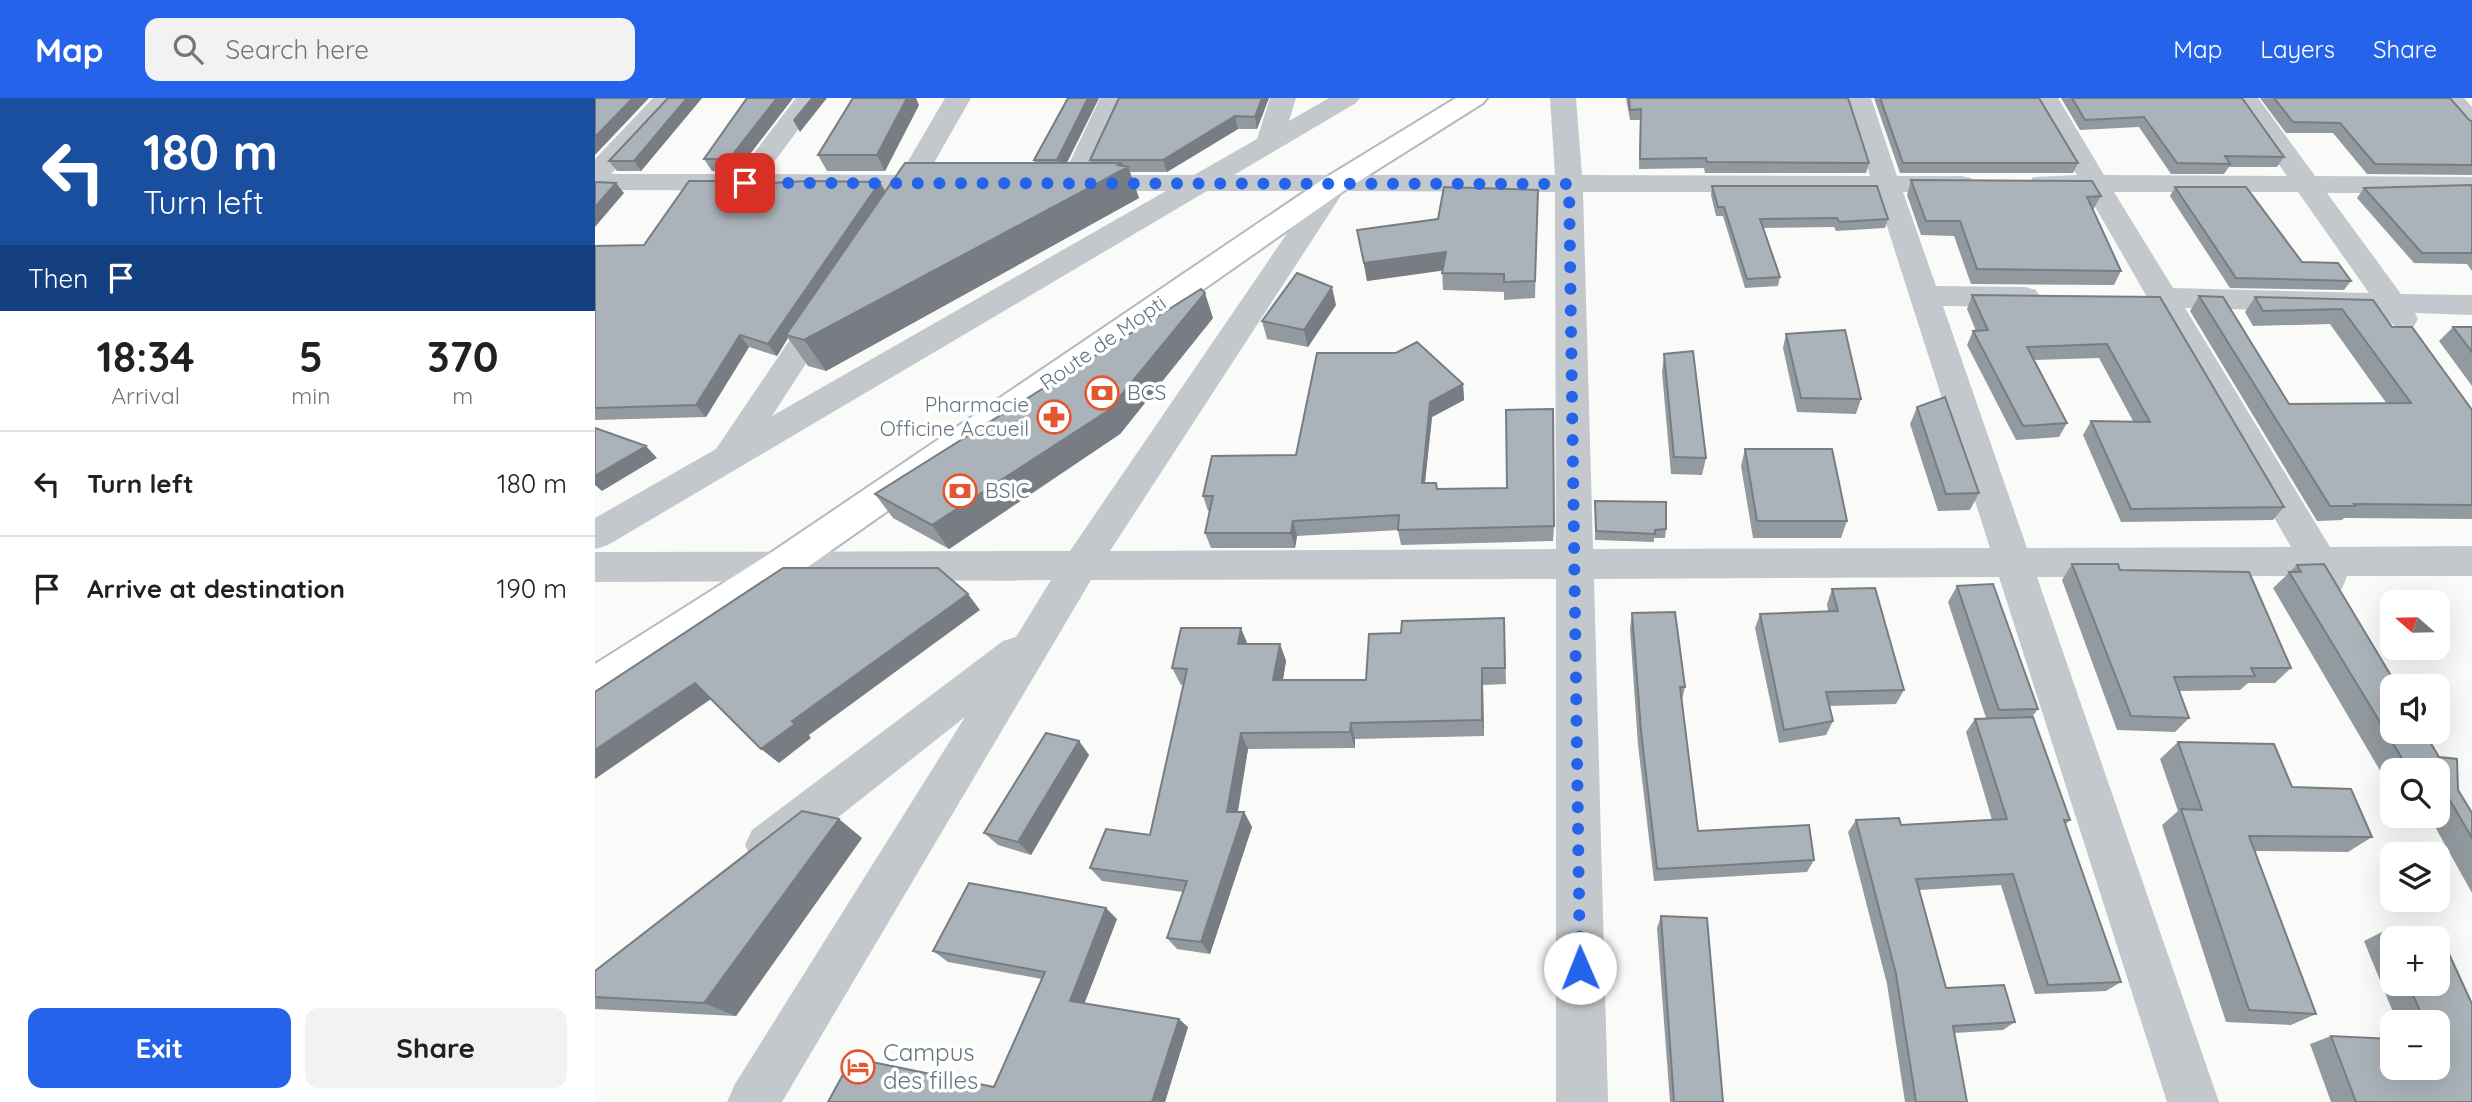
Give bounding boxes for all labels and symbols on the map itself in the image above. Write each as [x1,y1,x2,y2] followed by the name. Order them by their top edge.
[715,153,775,213] pin
[1034,289,1170,395] street label: Route de Mopti
[1083,374,1121,412] bank icon: BCS
[1127,379,1166,405] place label: BCS
[880,391,1029,441] place label: Pharmacie Officine Accueil
[1035,398,1073,436] pharmacy icon: Pharmacie Officine Accueil
[941,472,979,510] bank icon: BSIC
[985,477,1030,503] place label: BSIC
[2380,590,2450,660] north arrow
[1543,931,1617,1005] position arrow
[883,1037,978,1095] place label: Campus des filles
[839,1048,877,1086] hotel icon: Campus des filles

